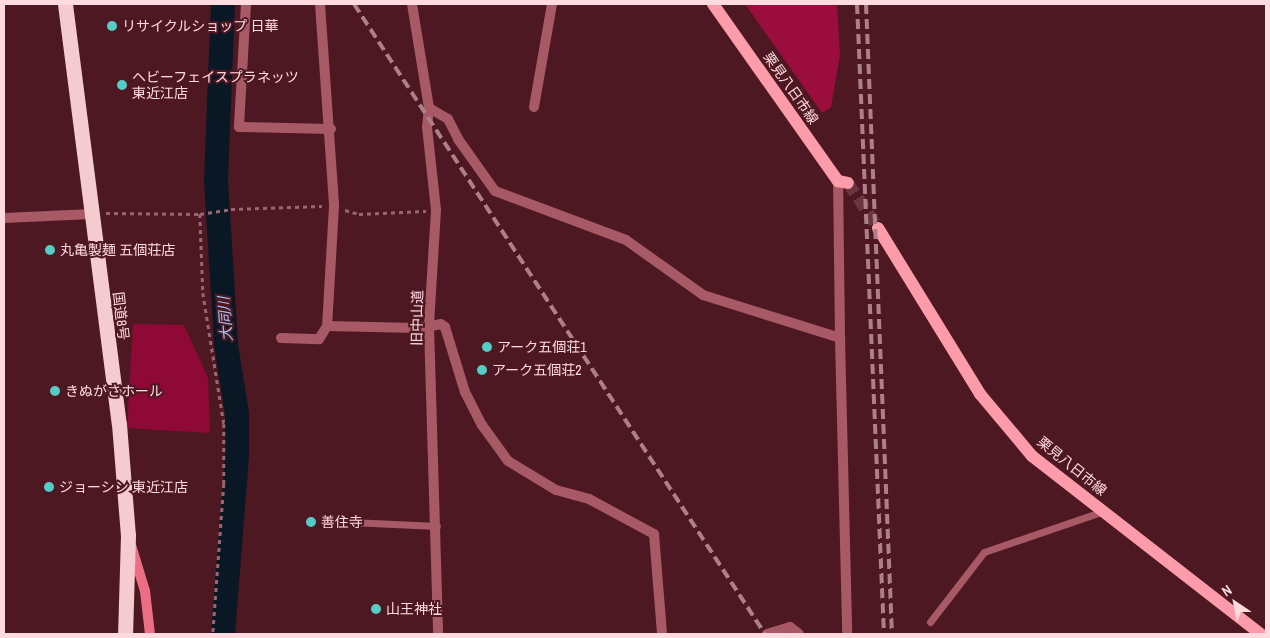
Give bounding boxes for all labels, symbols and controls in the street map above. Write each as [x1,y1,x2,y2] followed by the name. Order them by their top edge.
[122,18,279,34] place label: リサイクルショップ 日華
[106,20,118,32] marker: リサイクルショップ 日華
[760,49,822,127] street label: 栗見八日市線
[132,69,300,102] place label: ヘビーフェイスプラネッツ 東近江店
[116,79,128,91] marker: ヘビーフェイスプラネッツ 東近江店
[60,242,175,258] place label: 丸亀製麺 五個荘店
[44,244,56,256] marker: 丸亀製麺 五個荘店
[408,290,426,346] street label: 旧中山道
[110,291,132,341] street label: 国道8号
[214,296,236,342] water label: 大同川
[497,339,587,355] place label: アーク五個荘1
[481,341,493,353] marker: アーク五個荘1
[492,362,582,378] place label: アーク五個荘2
[476,364,488,376] marker: アーク五個荘2
[65,383,163,399] place label: きぬがさホール
[49,385,61,397] marker: きぬがさホール
[1034,433,1110,499] street label: 栗見八日市線
[59,479,188,495] place label: ジョーシン 東近江店
[43,481,55,493] marker: ジョーシン 東近江店
[321,514,363,530] place label: 善住寺
[305,516,317,528] marker: 善住寺
[1210,578,1260,628] north arrow
[1218,581,1235,600] text: N
[386,601,442,617] place label: 山王神社
[370,603,382,615] marker: 山王神社

